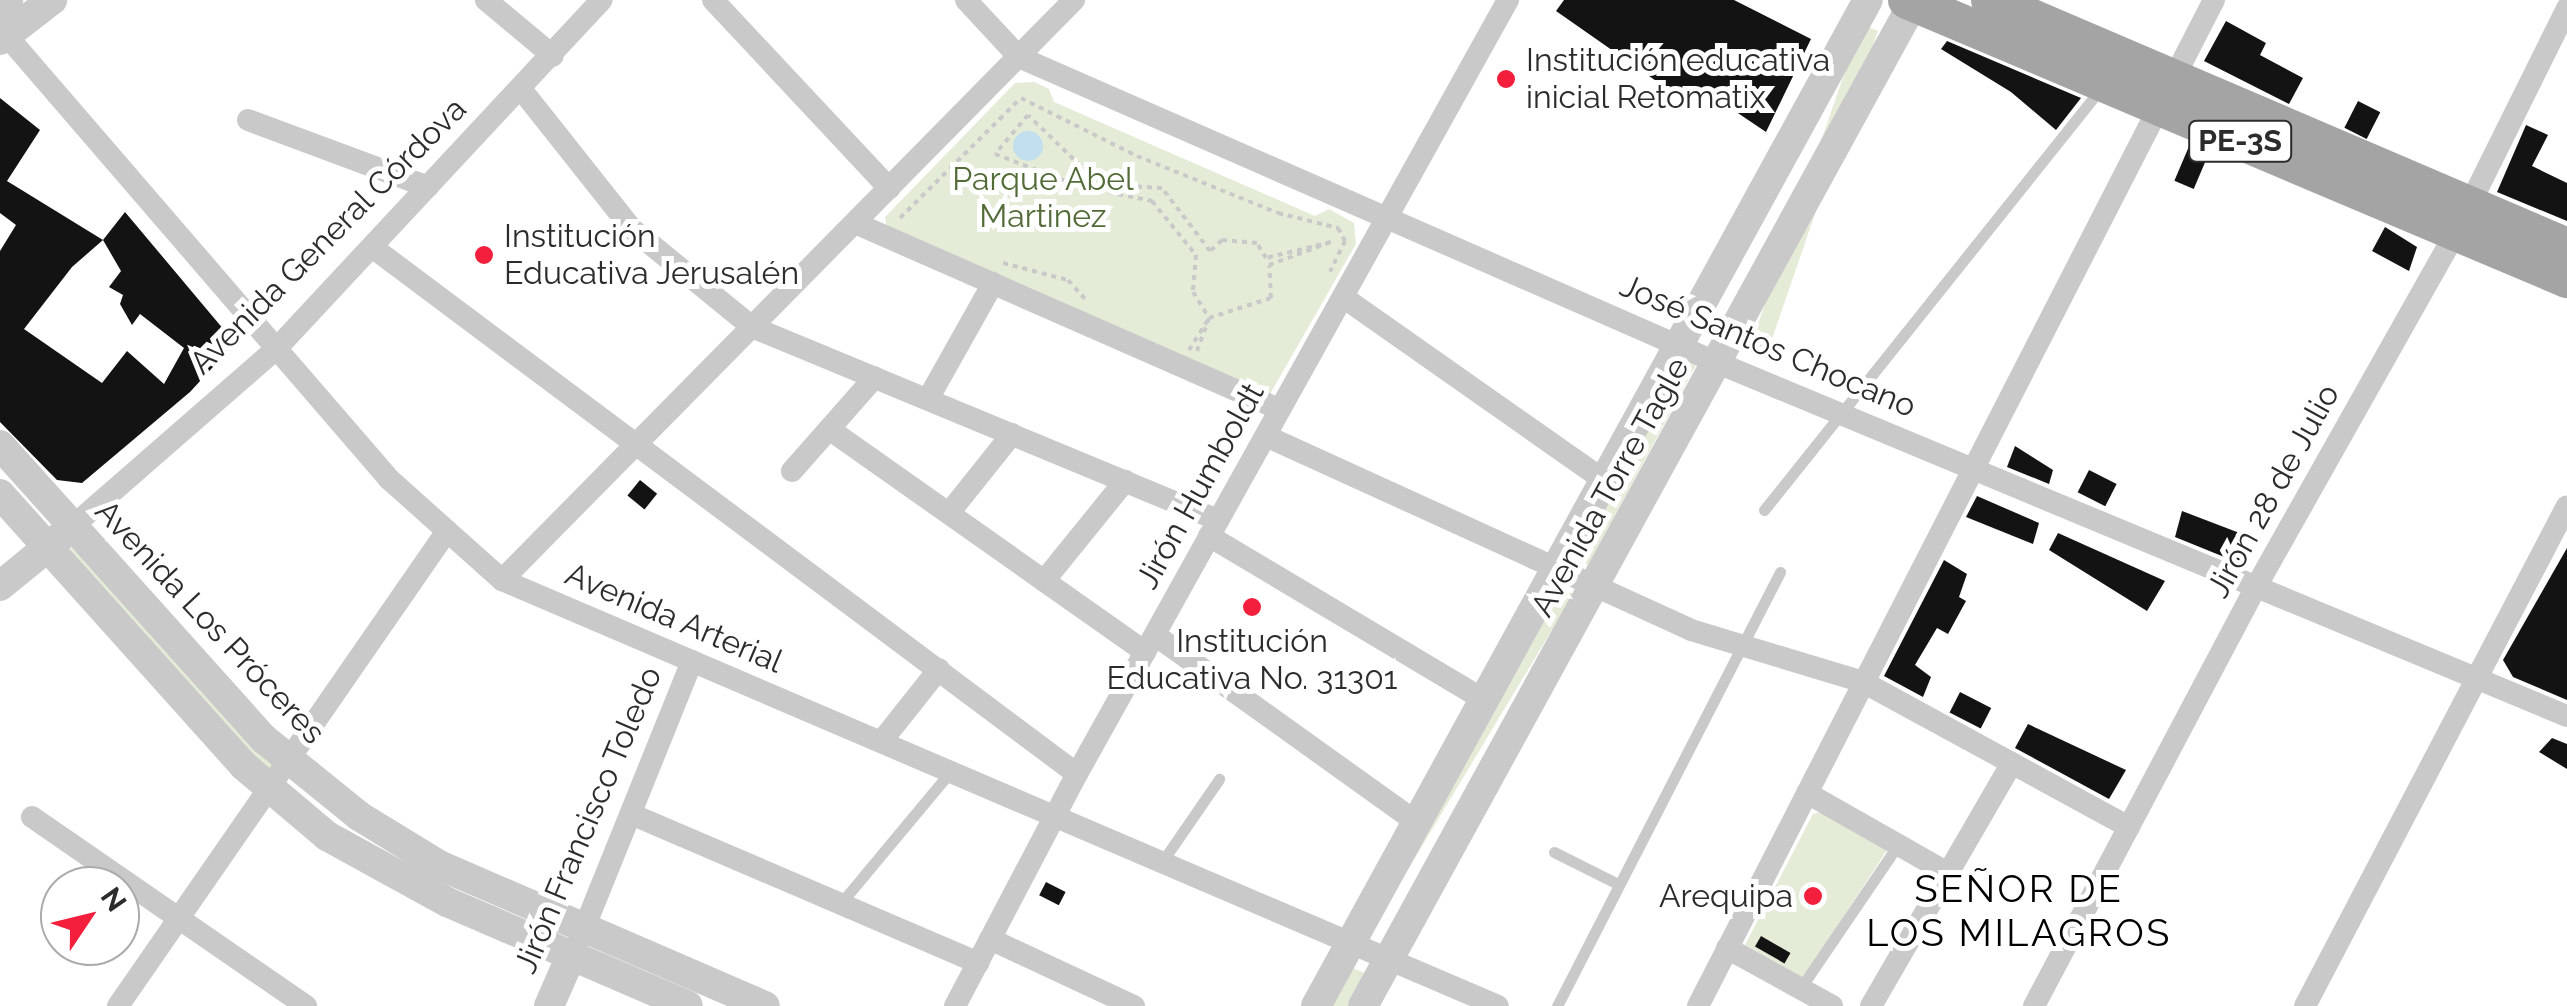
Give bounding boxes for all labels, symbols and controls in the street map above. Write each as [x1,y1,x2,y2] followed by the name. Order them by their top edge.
[1526,42,1830,117] place label: Institución educativa inicial Retomatix
[1495,68,1517,90] marker: Institución educativa inicial Retomatix
[182,90,474,382] street label: Avenida General Córdova
[2188,116,2292,166] road number: PE-3S
[952,161,1134,236] park label: Parque Abel Martinez
[504,218,800,293] place label: Institución Educativa Jerusalén
[473,244,495,266] marker: Institución Educativa Jerusalén
[1614,266,1922,426] street label: José Santos Chocano
[1522,350,1698,624] street label: Avenida Torre Tagle
[1128,377,1272,595] street label: Jirón Humboldt
[2198,377,2348,605] street label: Jirón 28 de Julio
[87,492,333,752] street label: Avenida Los Próceres
[559,555,789,681] street label: Avenida Arterial
[1241,596,1263,618] marker: Institución Educativa No. 31301
[1107,623,1397,698] place label: Institución Educativa No. 31301
[506,661,670,979] street label: Jirón Francisco Toledo
[40,866,140,966] north arrow
[1866,866,2172,956] district label: SEÑOR DE LOS MILAGROS
[1659,877,1793,915] place label: Arequipa
[94,881,133,918] text: N
[1802,885,1824,907] marker: Arequipa

